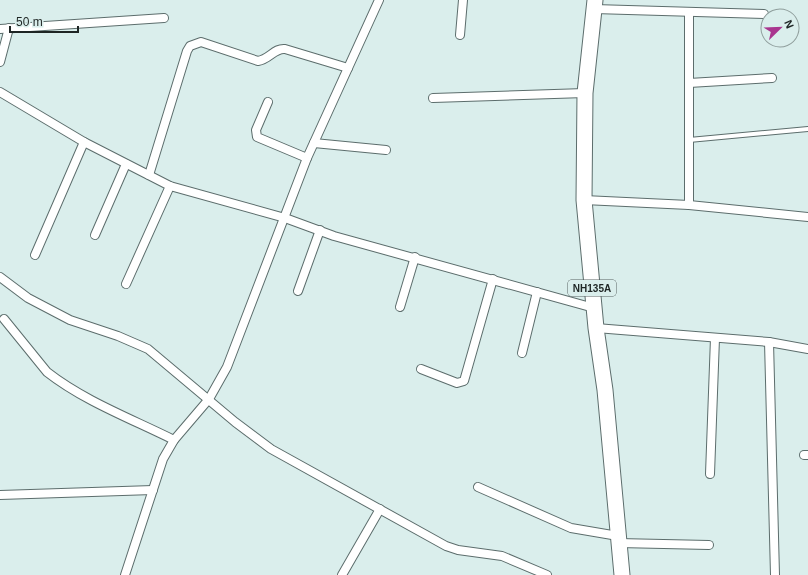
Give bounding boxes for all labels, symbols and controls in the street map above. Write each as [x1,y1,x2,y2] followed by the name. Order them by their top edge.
[10,8,78,34] scale bar
[760,8,800,48] north arrow
[16,15,43,29] text: 50 m
[782,18,796,30] text: N
[568,280,616,296] road number: NH135A

